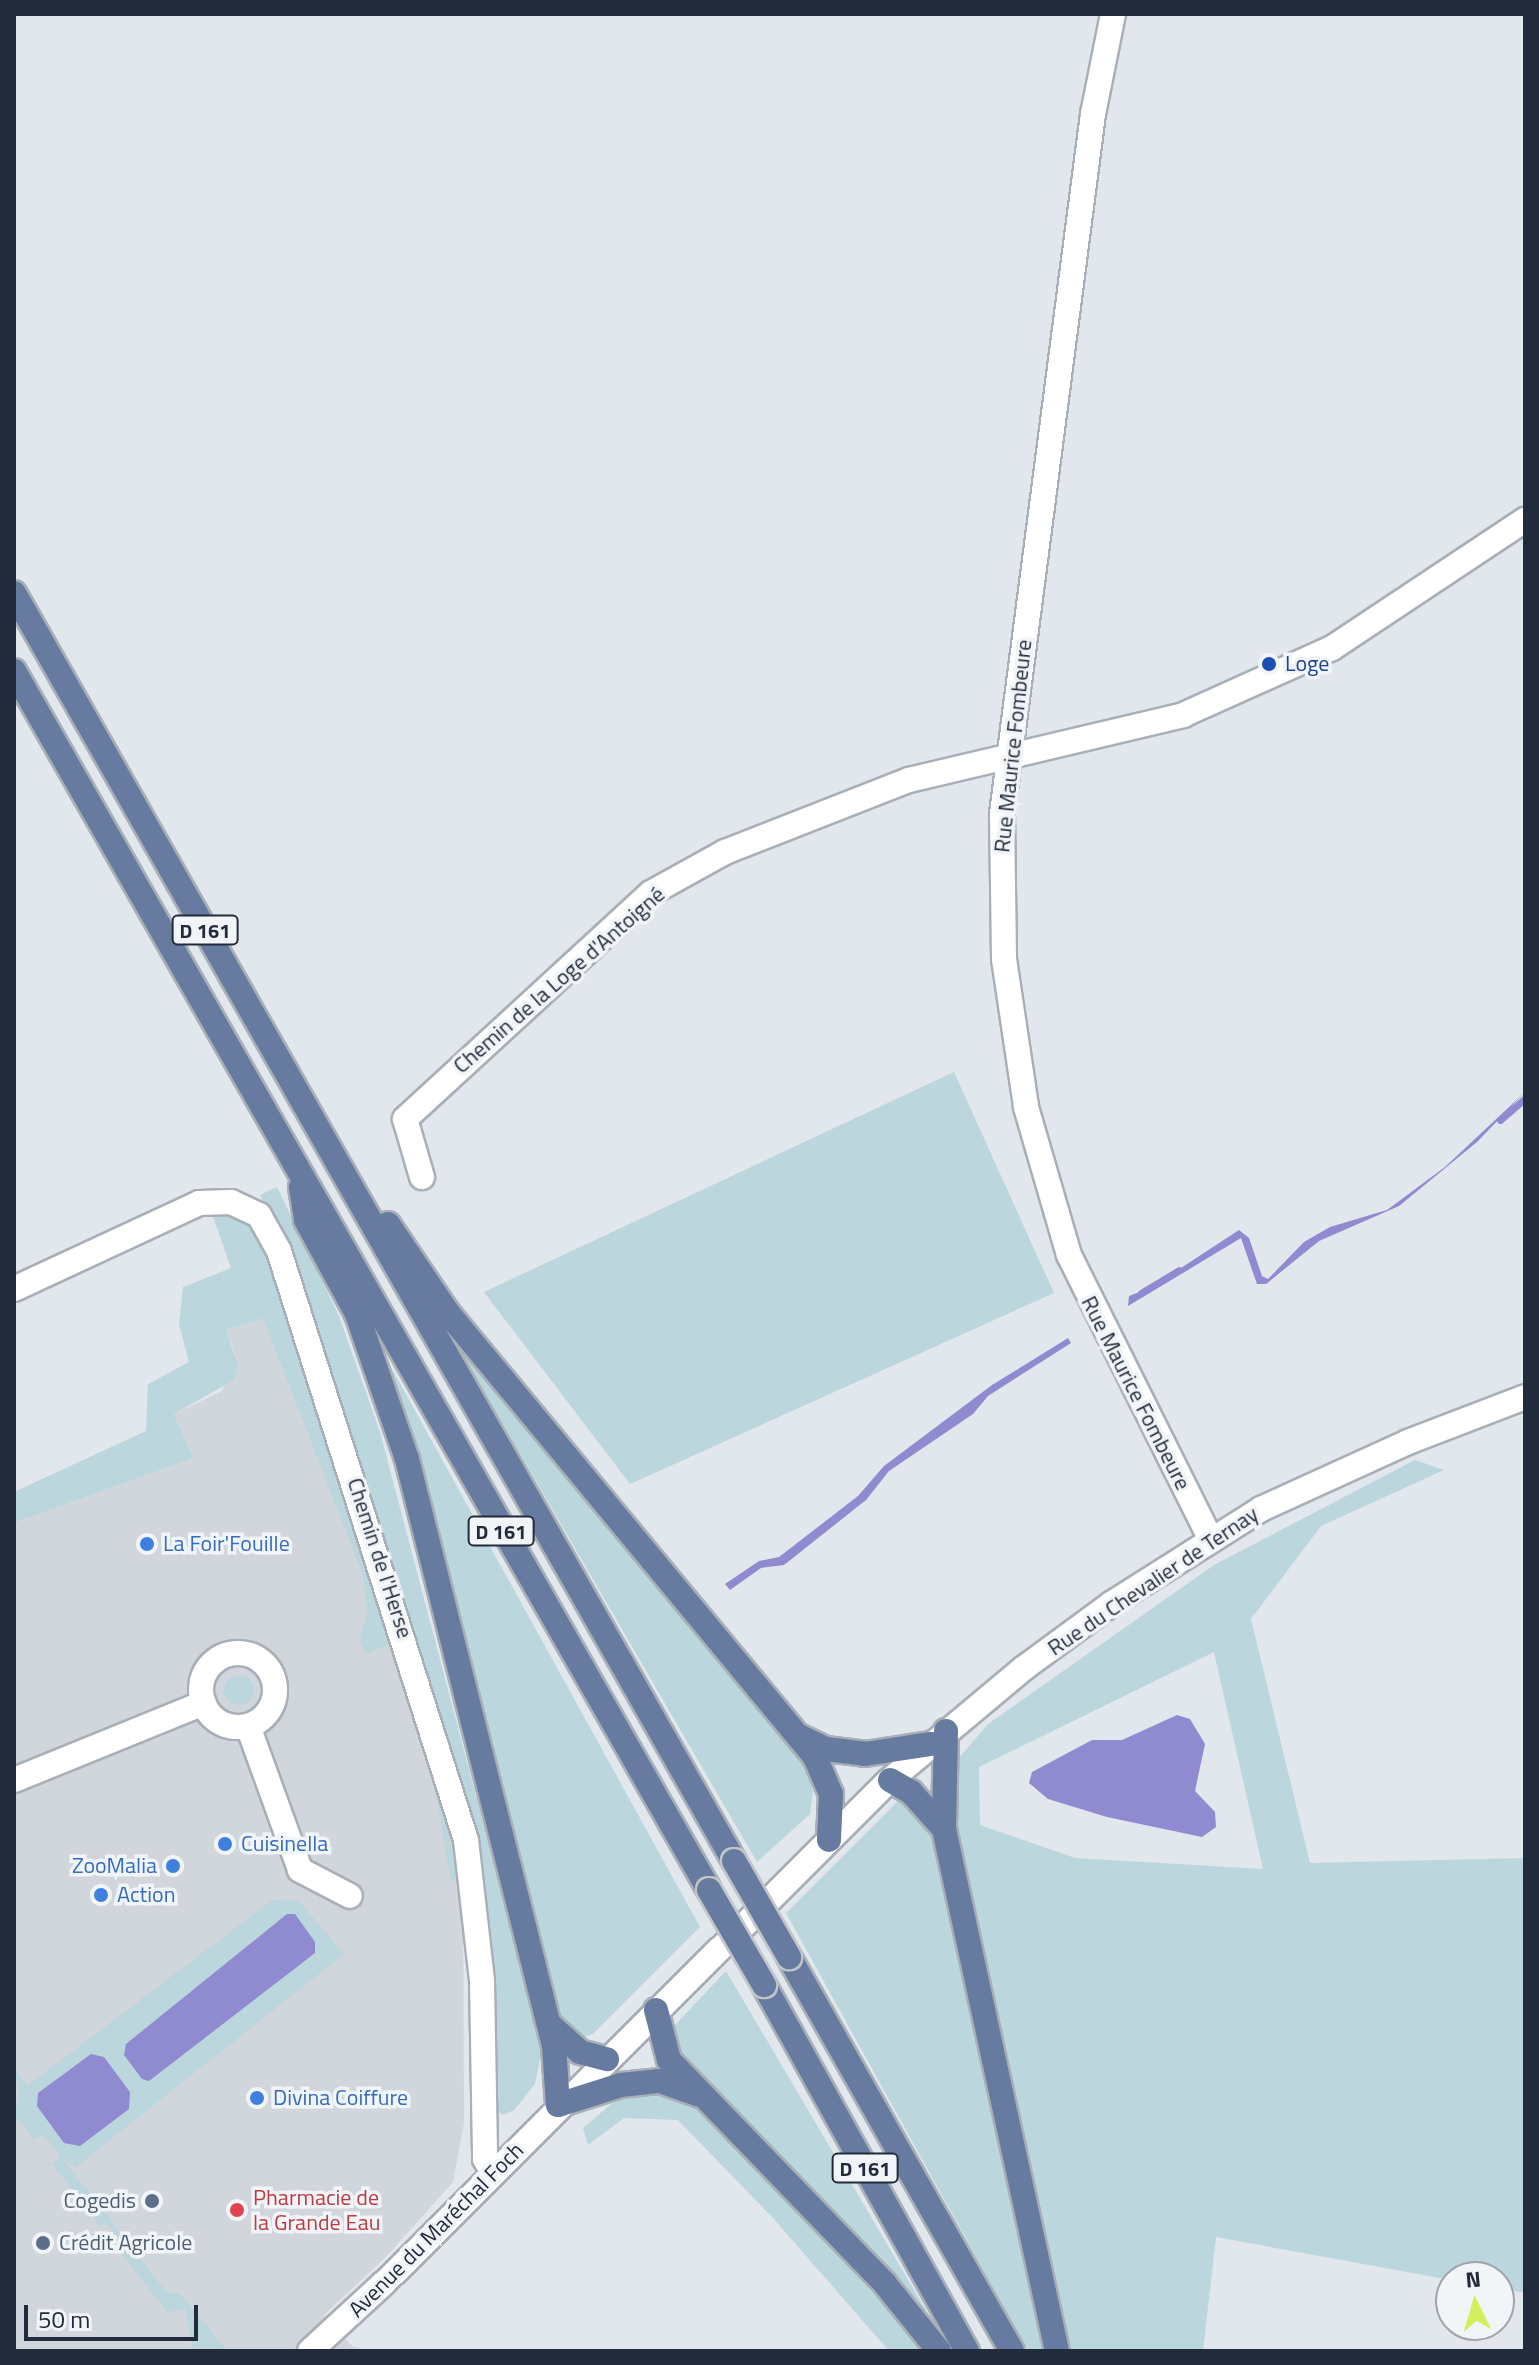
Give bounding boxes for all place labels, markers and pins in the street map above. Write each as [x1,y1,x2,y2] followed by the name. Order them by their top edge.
[1285,651,1329,677] place label: Loge
[1260,655,1278,673] marker: Loge
[163,1531,290,1557] place label: La Foir'Fouille
[138,1535,156,1553] marker: La Foir'Fouille
[241,1831,328,1857] place label: Cuisinella
[216,1835,234,1853] marker: Cuisinella
[72,1853,157,1879] place label: ZooMalia
[164,1857,182,1875] marker: ZooMalia
[117,1882,176,1908] place label: Action
[92,1886,110,1904] marker: Action
[273,2085,408,2111] place label: Divina Coiffure
[248,2089,266,2107] marker: Divina Coiffure
[253,2184,380,2236] place label: Pharmacie de la Grande Eau
[64,2188,136,2214] place label: Cogedis
[143,2192,161,2210] marker: Cogedis
[228,2201,246,2219] marker: Pharmacie de la Grande Eau
[59,2230,192,2256] place label: Crédit Agricole
[34,2234,52,2252] marker: Crédit Agricole

